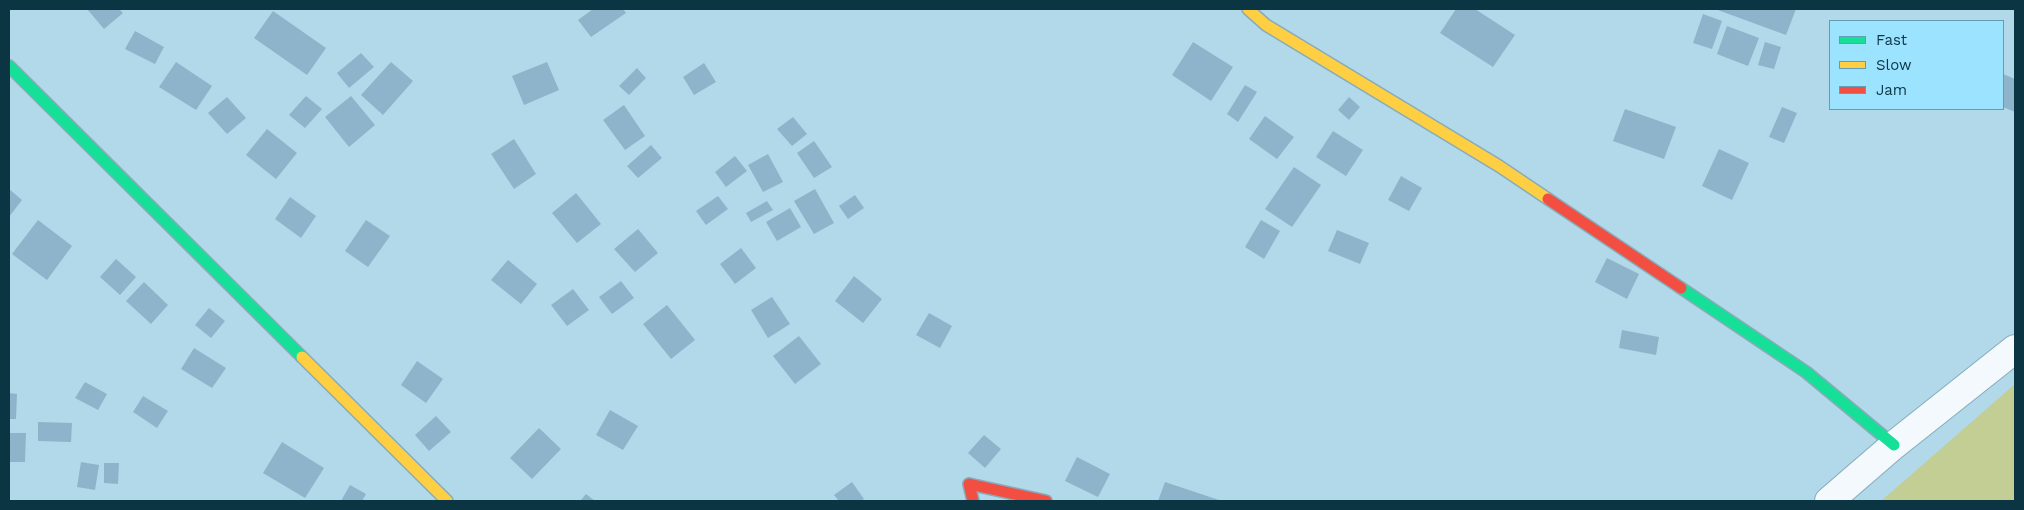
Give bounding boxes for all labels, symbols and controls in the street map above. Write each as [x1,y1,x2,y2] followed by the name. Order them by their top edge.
[1829,20,2004,110] legend
[1876,31,1907,49] text: Fast
[1876,56,1912,74] text: Slow
[1876,81,1907,99] text: Jam

